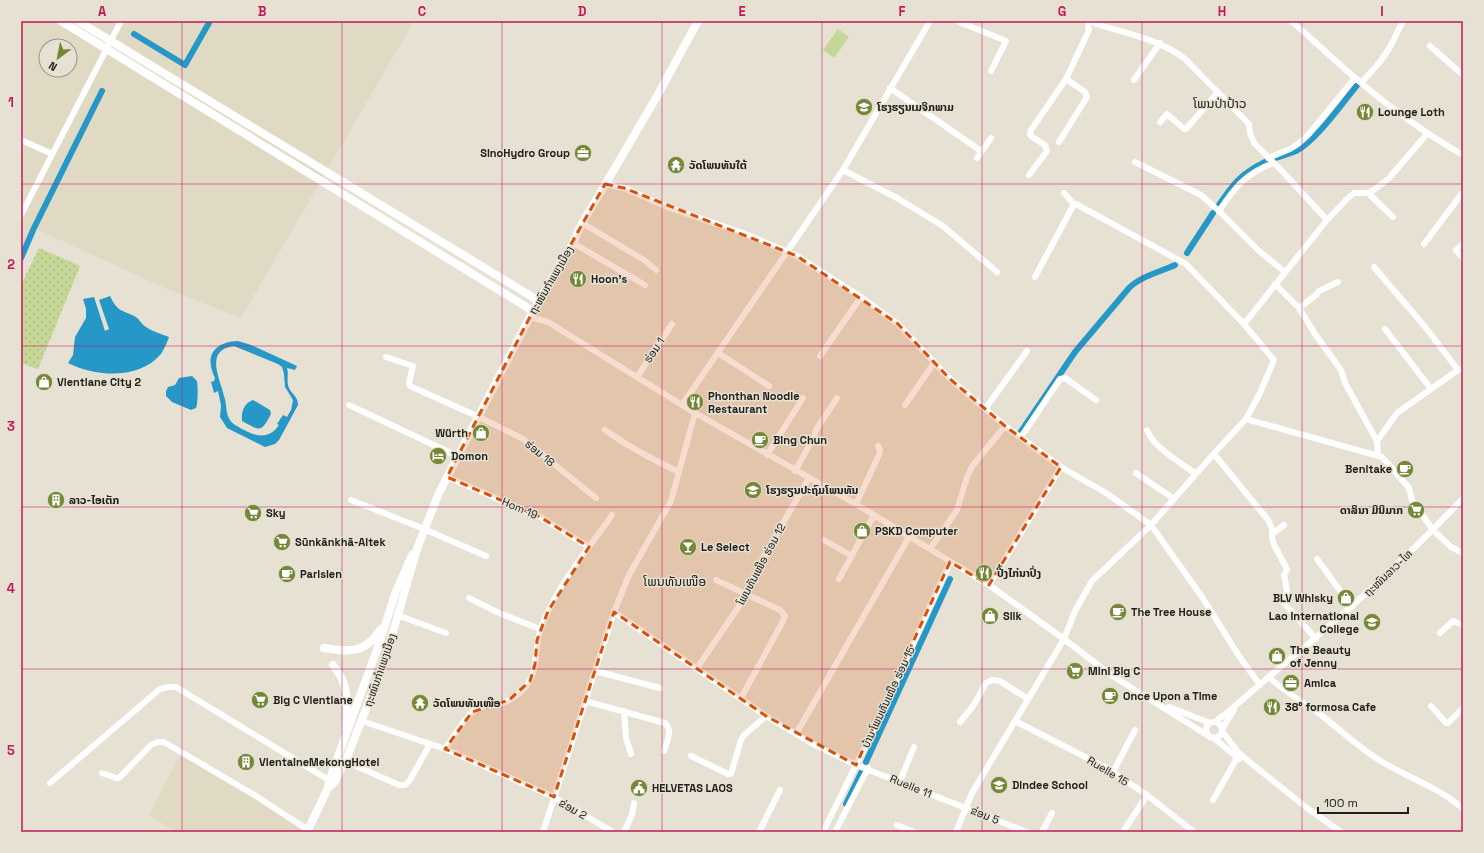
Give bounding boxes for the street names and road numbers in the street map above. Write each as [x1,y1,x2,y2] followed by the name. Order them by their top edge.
[526,243,576,317] street label: ຖະໜົນກຳແພງເມືອງ
[641,335,667,365] street label: ຮ່ອມ 1
[522,437,558,469] street label: ຮ່ອມ 18
[500,494,540,522] street label: Hom 19
[733,520,789,608] street label: ໂພນທັນເໜືອ ຮ່ອມ 12
[1361,547,1415,599] street label: ຖະໜົນລາວ-ໄທ
[361,631,399,709] street label: ຖະໜົນກຳແພງເມືອງ
[858,644,918,750] street label: ບ້ານ ໂພນທັນເໜືອ ຮ່ອມ 15
[1085,753,1132,789] street label: Ruelle 15
[888,771,934,801] street label: Ruelle 11
[557,795,590,823] street label: ຂ່ອມ 2
[969,803,1002,827] street label: ຂ່ອມ 5

